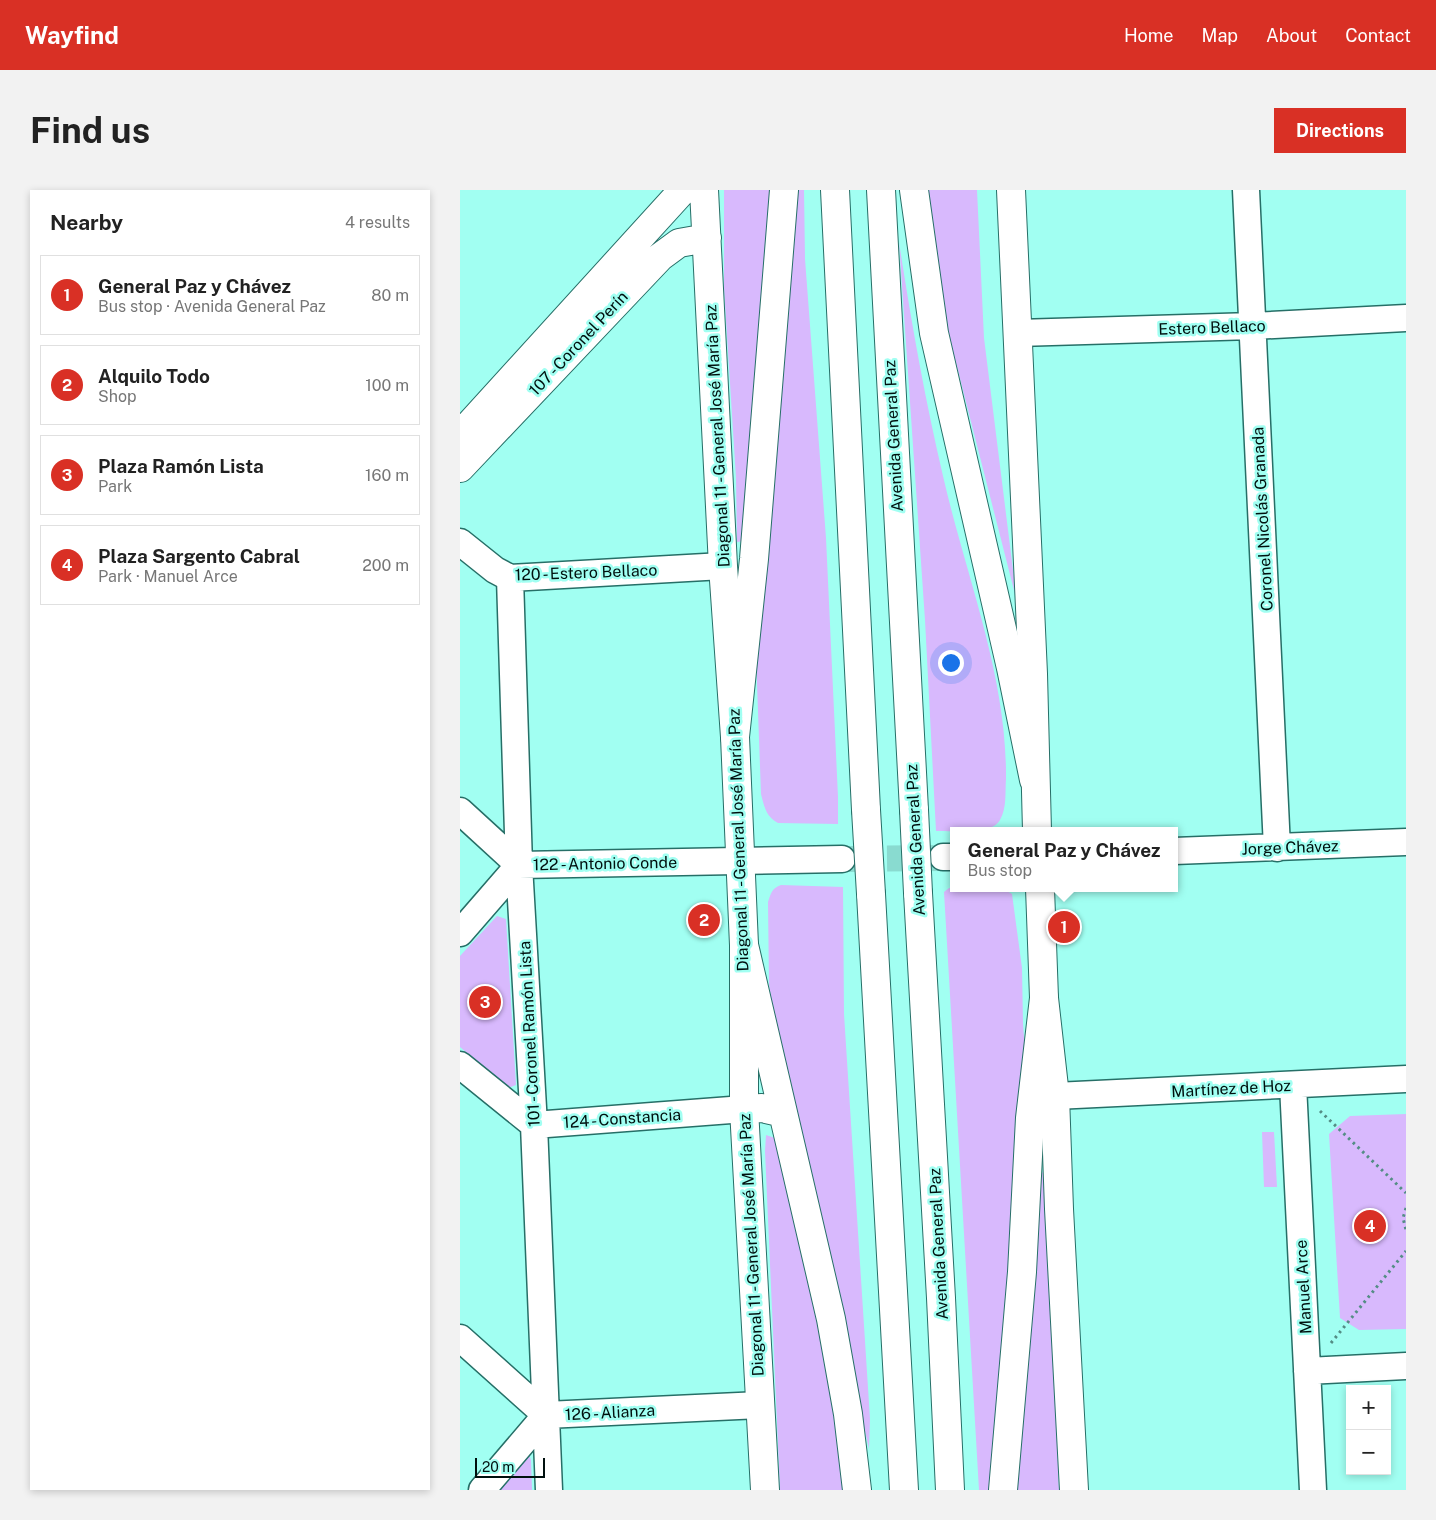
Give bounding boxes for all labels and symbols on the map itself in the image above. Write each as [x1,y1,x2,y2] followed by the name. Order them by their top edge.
[525,287,632,400] street label: 107 - Coronel Perín
[701,304,734,568] street label: Diagonal 11 - General José María Paz
[1158,316,1266,339] street label: Estero Bellaco
[880,359,907,512] street label: Avenida General Paz
[1248,426,1277,612] street label: Coronel Nicolás Granada
[514,561,658,584] street label: 120 - Estero Bellaco
[938,650,964,676] your location
[724,708,753,972] street label: Diagonal 11 - General José María Paz
[902,763,929,916] street label: Avenida General Paz
[1241,836,1339,859] street label: Jorge Chávez
[533,853,677,874] street label: 122 - Antonio Conde
[688,901,720,939] pin: 2
[1048,908,1080,946] pin: 1
[515,941,544,1127] street label: 101 - Coronel Ramón Lista
[469,983,501,1021] pin: 3
[1171,1076,1292,1101] street label: Martínez de Hoz
[562,1105,682,1132] street label: 124 - Constancia
[735,1113,768,1377] street label: Diagonal 11 - General José María Paz
[925,1167,952,1320] street label: Avenida General Paz
[1354,1207,1386,1245] pin: 4
[1292,1239,1315,1335] street label: Manuel Arce
[565,1401,656,1424] street label: 126 - Alianza
[475,1455,545,1478] scale bar

